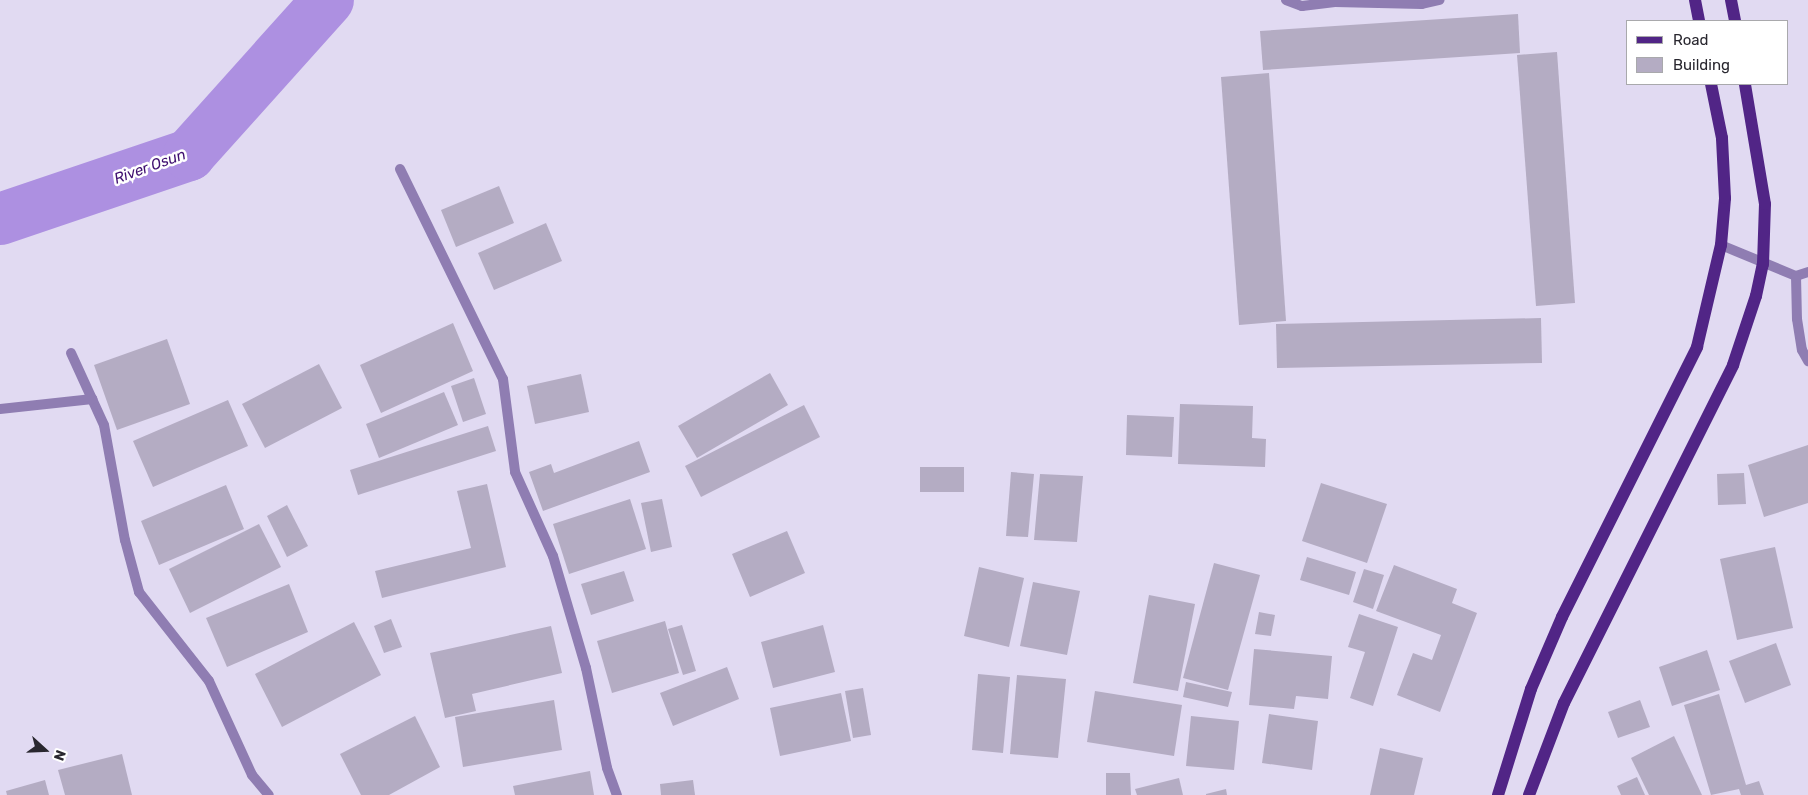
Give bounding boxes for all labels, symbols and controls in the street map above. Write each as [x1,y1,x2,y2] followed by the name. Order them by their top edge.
[1626,20,1788,85] legend
[1673,31,1709,49] text: Road
[1673,56,1730,74] text: Building
[112,146,188,188] water label: River Osun
[20,725,70,775] north arrow
[50,748,69,763] text: N

